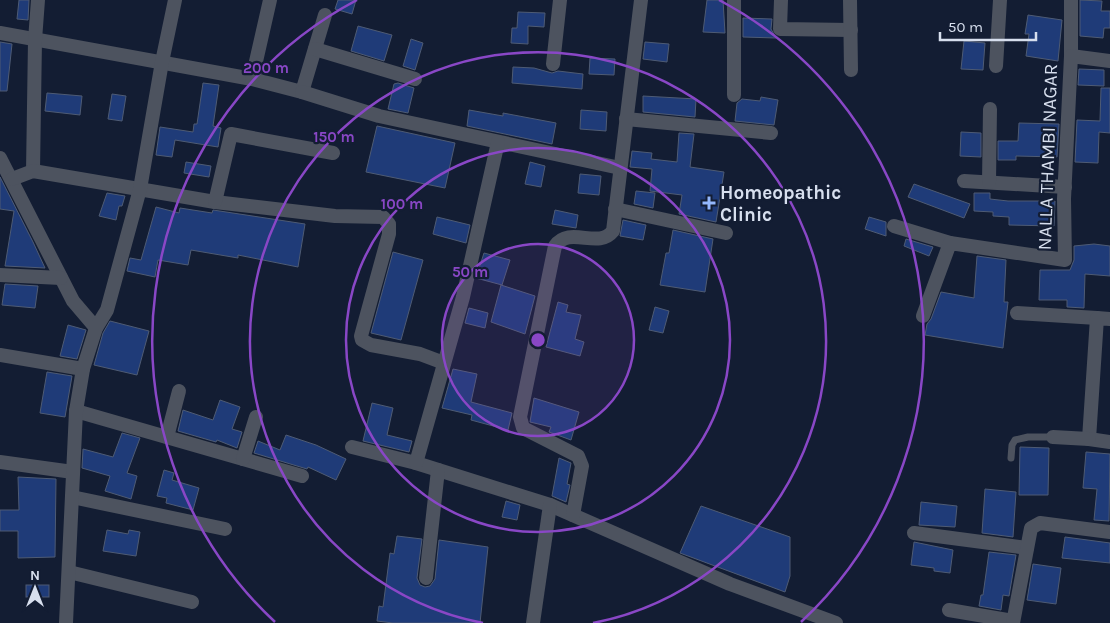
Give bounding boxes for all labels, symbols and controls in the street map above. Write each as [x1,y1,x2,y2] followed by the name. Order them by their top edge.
[940,10,1036,42] scale bar
[948,18,983,36] text: 50 m
[243,59,289,77] text: 200 m
[1034,63,1062,251] street label: NALLA THAMBI NAGAR
[313,128,355,146] text: 150 m
[720,182,841,226] place label: Homeopathic Clinic
[381,195,423,213] text: 100 m
[702,196,716,210] marker: Homeopathic Clinic
[452,263,488,281] text: 50 m
[529,331,547,349] centre of rings
[10,563,60,613] north arrow
[30,567,40,584] text: N

